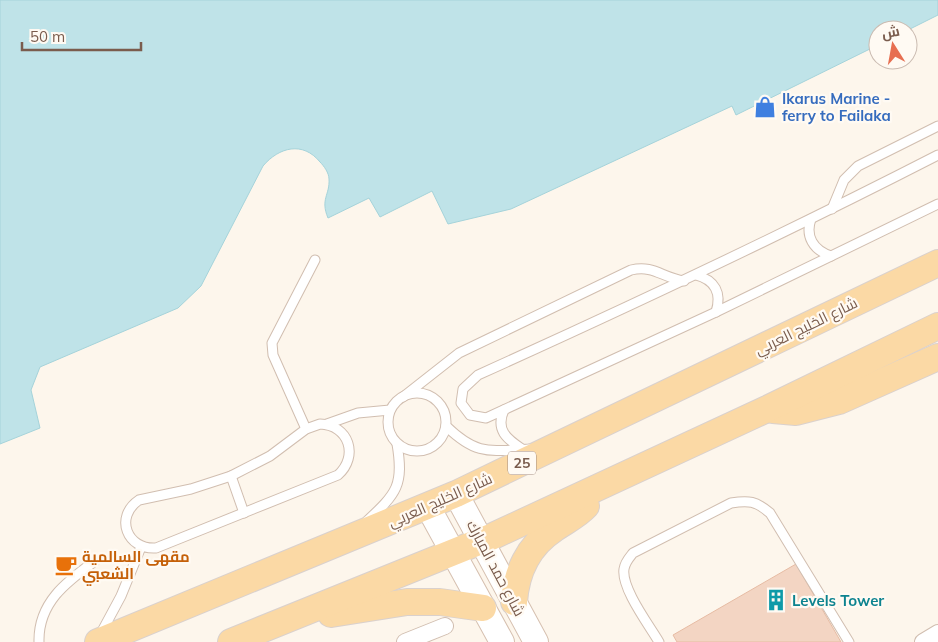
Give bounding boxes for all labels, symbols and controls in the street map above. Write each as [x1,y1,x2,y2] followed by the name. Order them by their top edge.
[22,20,141,52] scale bar
[868,20,918,70] north arrow
[880,22,901,43] text: ش
[30,27,65,46] text: 50 m
[782,89,891,125] place label: Ikarus Marine - ferry to Failaka
[752,94,778,120] shop icon: Ikarus Marine - ferry to Failaka
[752,293,862,362] street label: شارع الخليج العربي
[508,452,536,474] road number: 25
[385,469,496,534] street label: شارع الخليج العربي
[461,517,529,620] street label: شارع حمد المبارك
[82,547,190,586] place label: مقهى السالمية الشعبي
[53,552,79,578] cafe icon: مقهى السالمية الشعبي
[763,587,789,613] building icon: Levels Tower
[792,591,884,610] place label: Levels Tower

